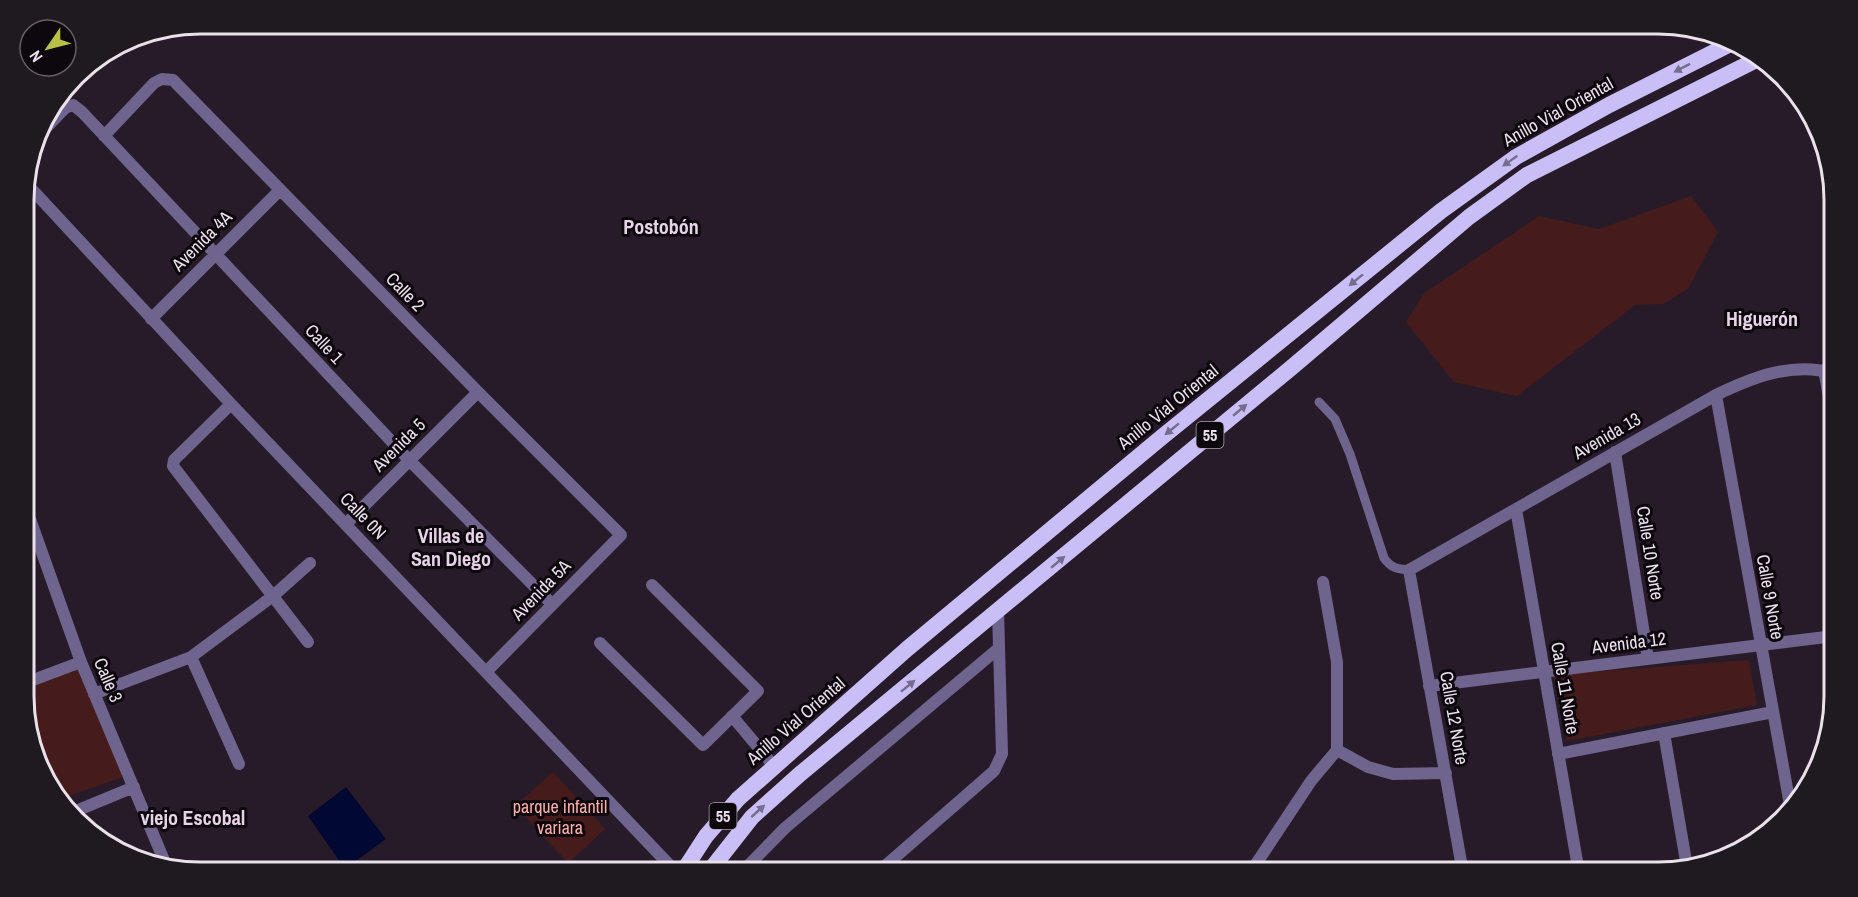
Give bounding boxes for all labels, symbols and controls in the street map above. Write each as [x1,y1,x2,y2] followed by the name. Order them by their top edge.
[18,18,78,78] north arrow
[24,46,47,67] text: N
[1673,63,1691,73] one-way arrow
[1497,71,1618,153] street label: Anillo Vial Oriental
[1503,155,1519,167] one-way arrow
[165,205,237,277] street label: Avenida 4A
[623,213,699,240] district label: Postobón
[380,266,430,317] street label: Calle 2
[1348,273,1364,286] one-way arrow
[1726,305,1798,332] district label: Higuerón
[300,318,350,370] street label: Calle 1
[1111,358,1223,456] street label: Anillo Vial Oriental
[1232,404,1247,417] one-way arrow
[1567,406,1645,466] street label: Avenida 13
[366,412,431,478] street label: Avenida 5
[1165,422,1180,435] one-way arrow
[1196,422,1224,448] road number: 55
[335,487,392,545] street label: Calle 0N
[1631,504,1670,601] street label: Calle 10 Norte
[411,522,491,572] district label: Villas de San Diego
[1751,552,1790,641] street label: Calle 9 Norte
[505,554,576,626] street label: Avenida 5A
[1050,555,1066,568] one-way arrow
[1589,626,1667,660] street label: Avenida 12
[1545,640,1586,736] street label: Calle 11 Norte
[88,654,129,706] street label: Calle 3
[1434,669,1475,767] street label: Calle 12 Norte
[740,671,850,771] street label: Anillo Vial Oriental
[900,679,916,692] one-way arrow
[513,794,607,840] park label: parque infantil variara
[710,803,736,829] road number: 55
[141,804,245,831] district label: viejo Escobal
[751,804,766,818] one-way arrow

